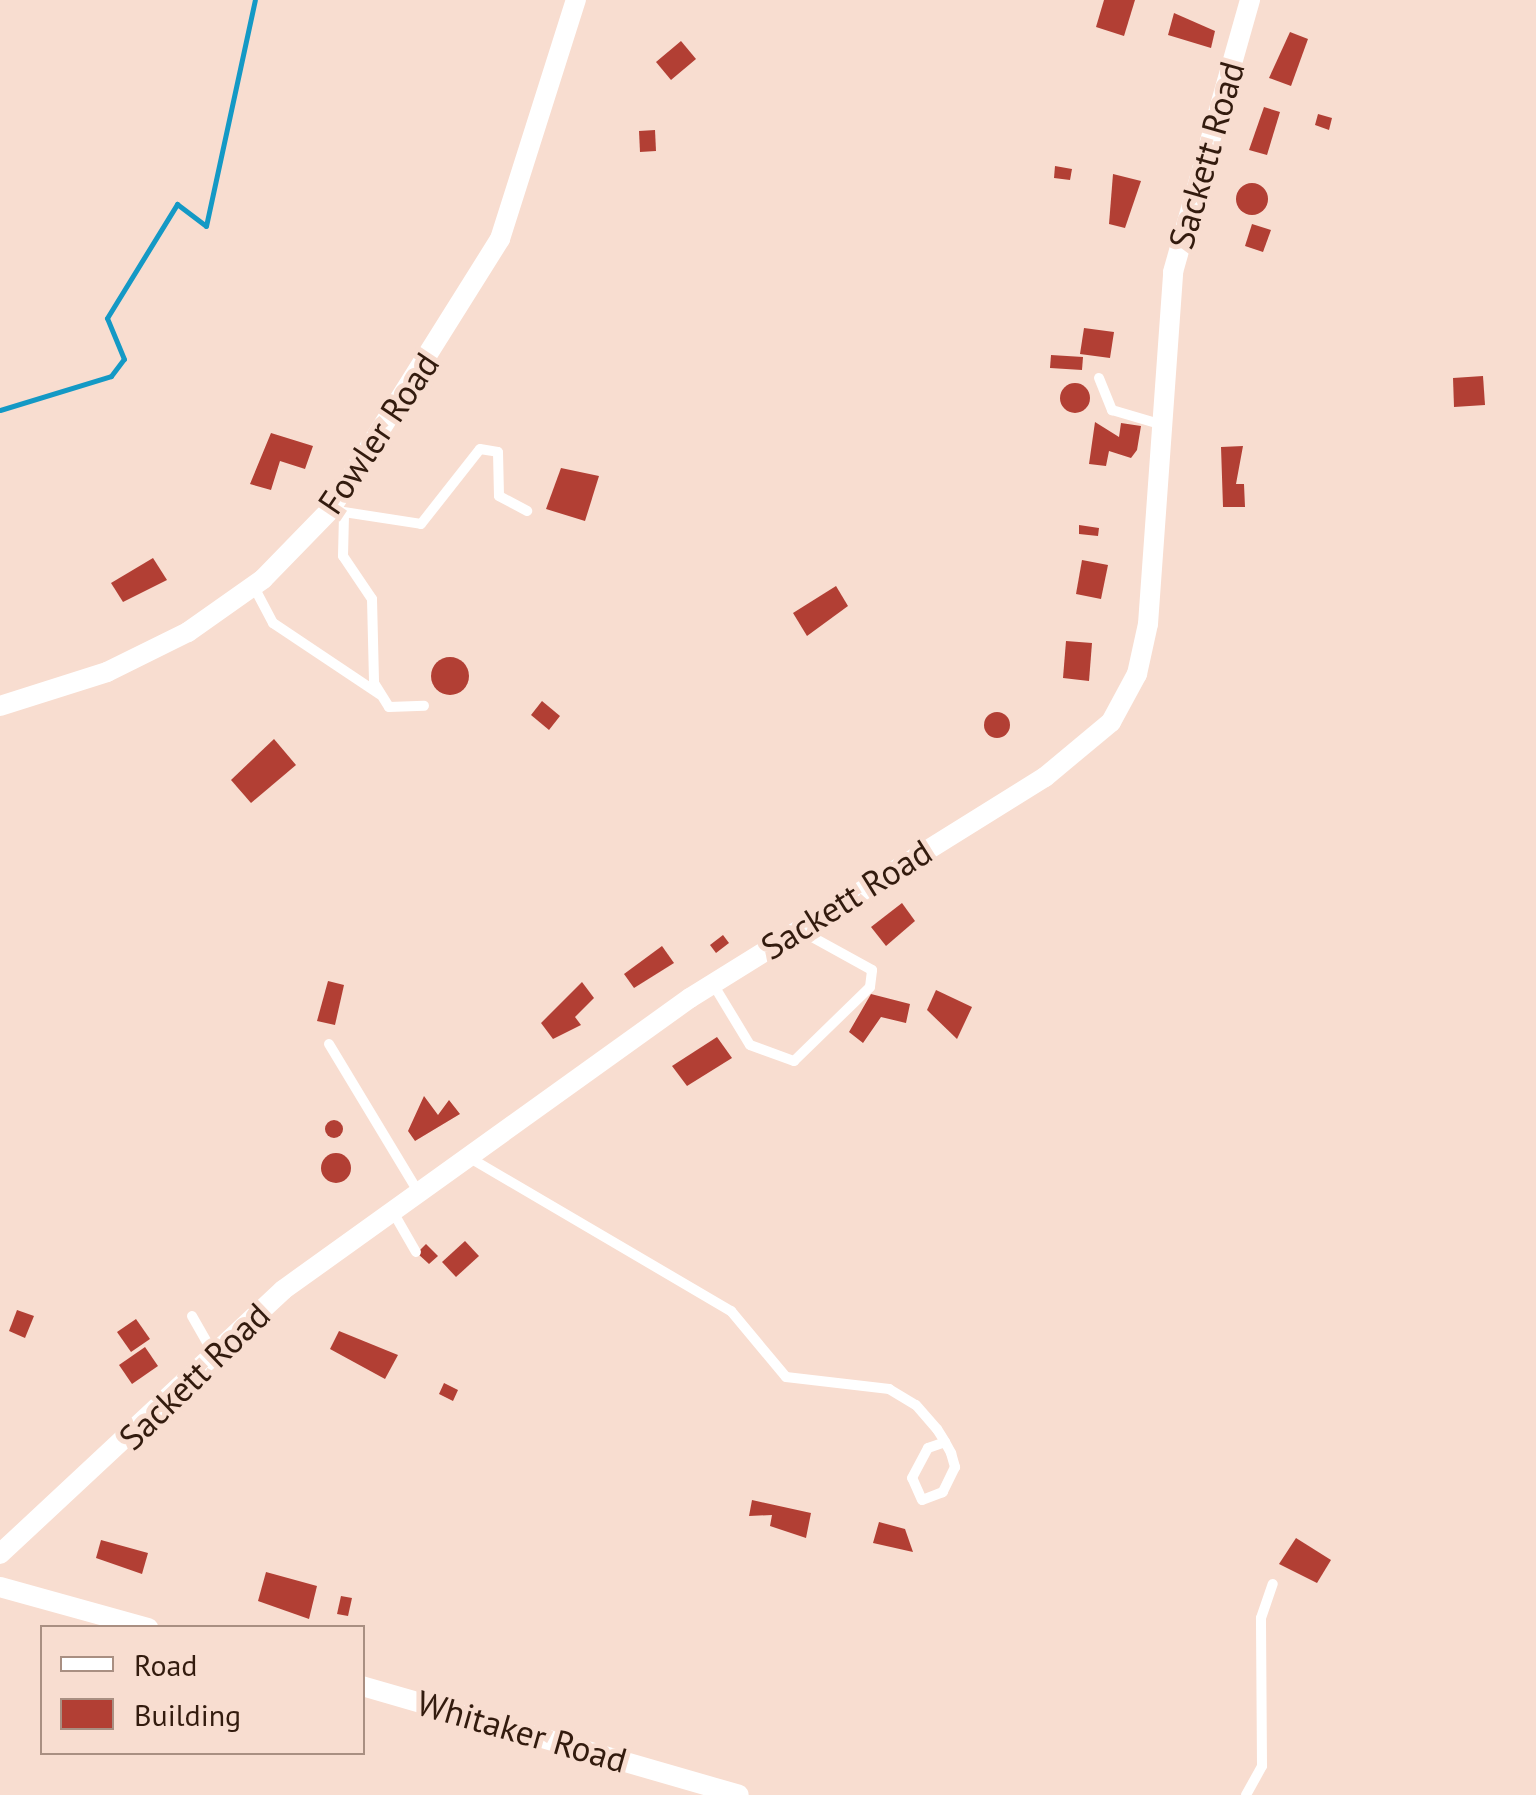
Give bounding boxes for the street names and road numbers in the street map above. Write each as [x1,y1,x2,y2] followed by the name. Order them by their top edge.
[1159,56,1253,254] street label: Sackett Road
[309,344,447,522] street label: Fowler Road
[753,830,939,968] street label: Sackett Road
[110,1294,278,1458] street label: Sackett Road
[412,1681,632,1781] street label: Whitaker Road

